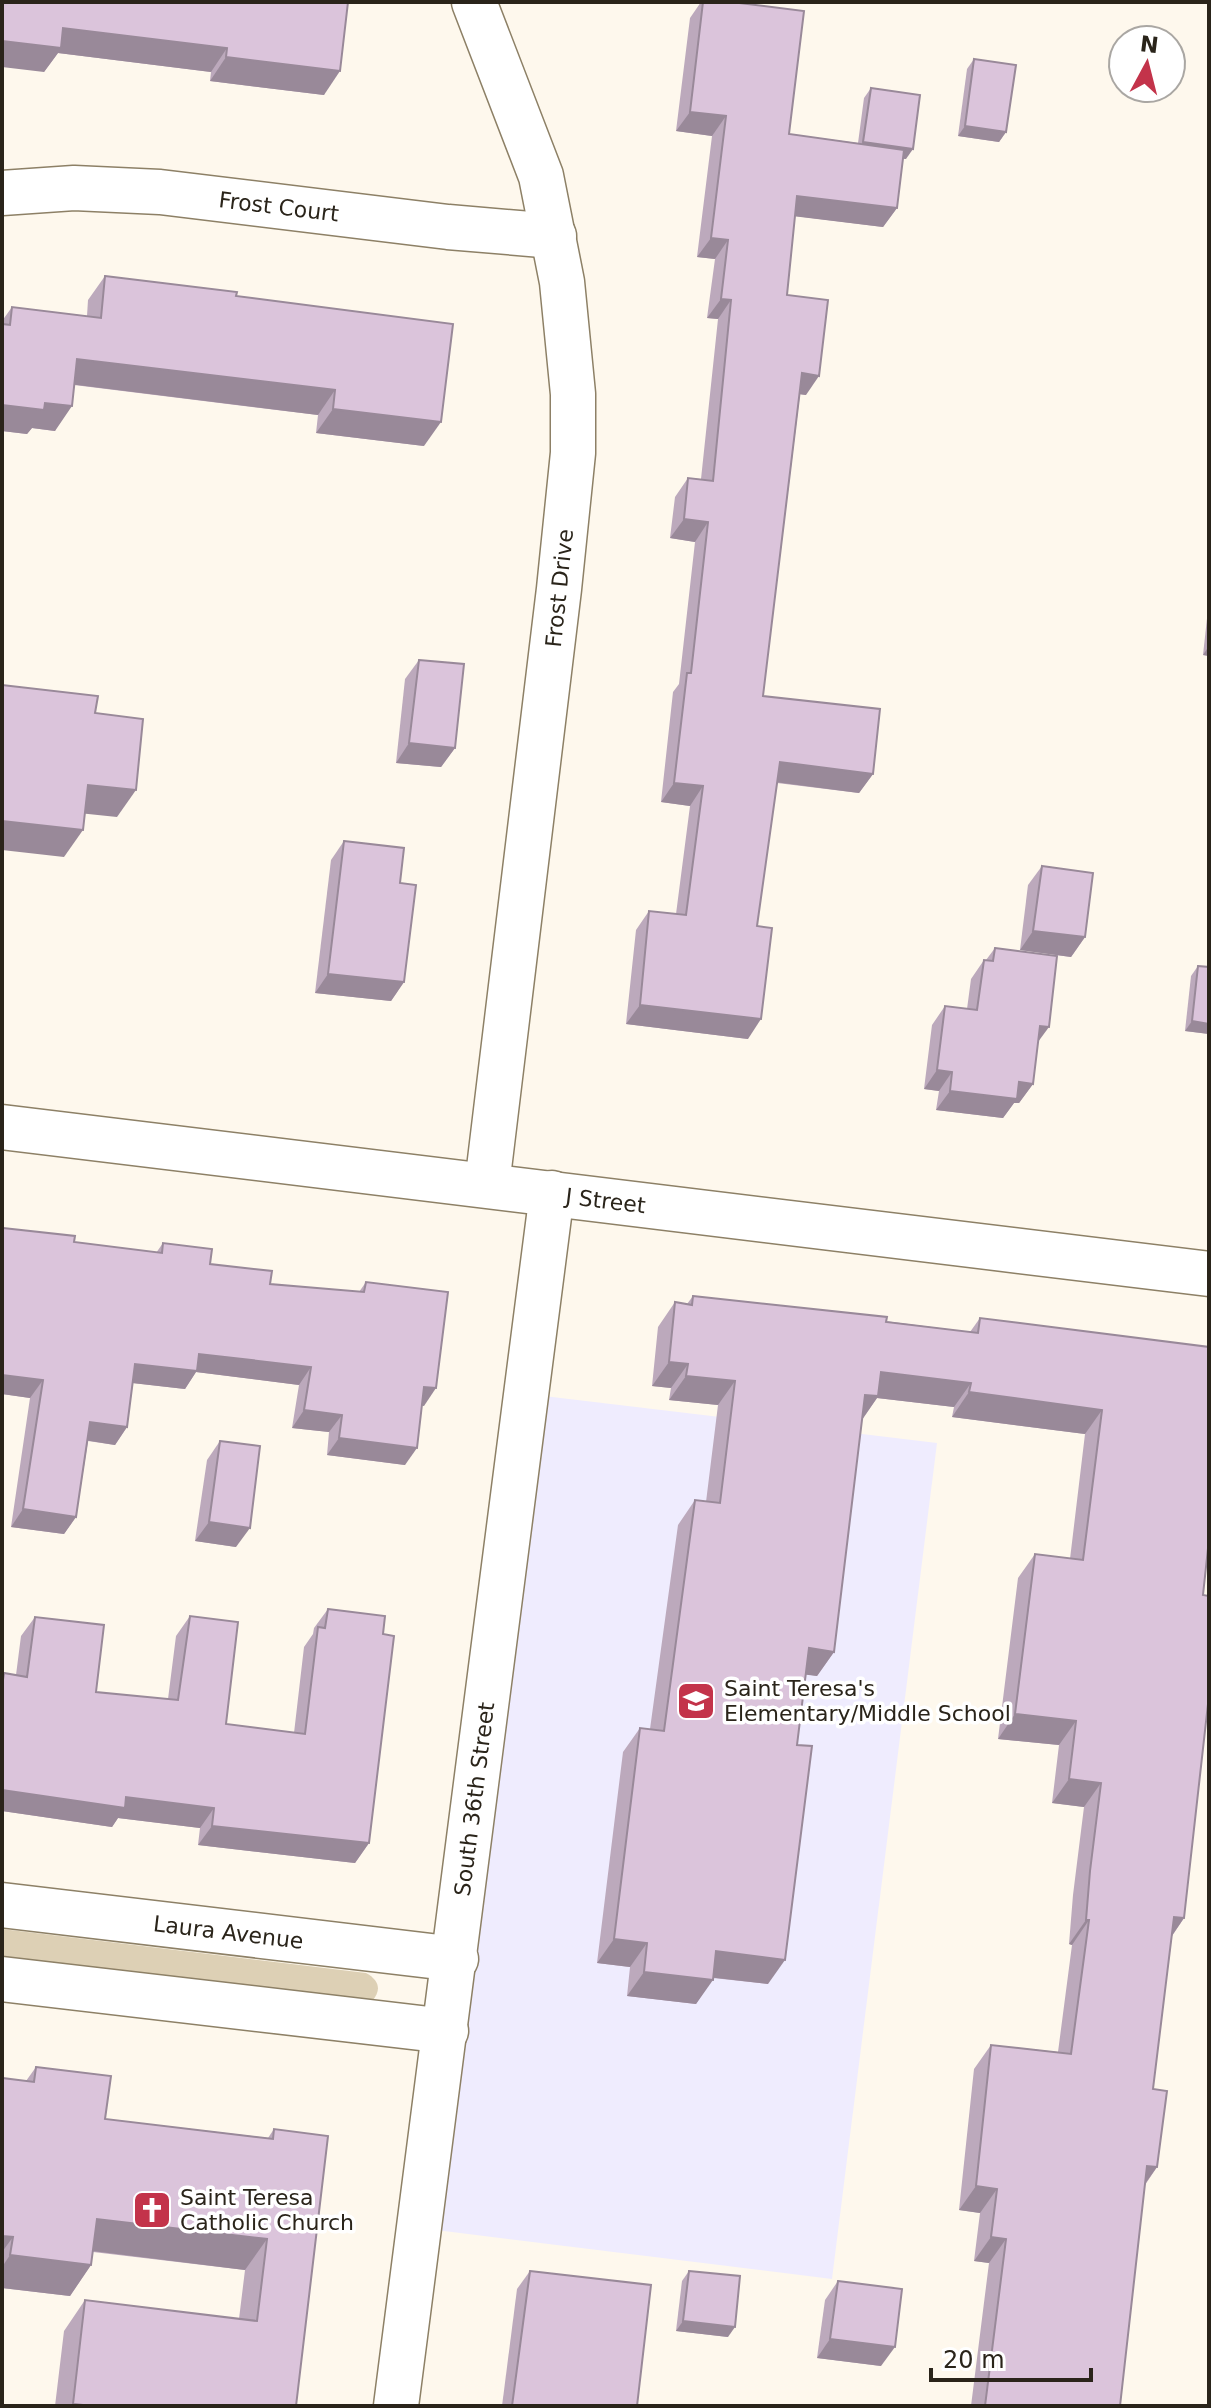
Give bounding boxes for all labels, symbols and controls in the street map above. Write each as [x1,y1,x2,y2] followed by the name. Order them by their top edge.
[1107,24,1187,104] north arrow
[1139,31,1160,58] text: N
[217,187,341,227] street label: Frost Court
[541,528,578,648] street label: Frost Drive
[562,1183,647,1218] street label: J Street
[724,1676,1011,1726] place label: Saint Teresa's Elementary/Middle School
[675,1680,717,1722] school or university icon: Saint Teresa's Elementary/Middle School
[450,1700,499,1898] street label: South 36th Street
[152,1911,305,1954] street label: Laura Avenue
[180,2185,354,2235] place label: Saint Teresa Catholic Church
[131,2189,173,2231] church icon: Saint Teresa Catholic Church
[931,2332,1091,2382] scale bar
[943,2346,1005,2374] text: 20 m

